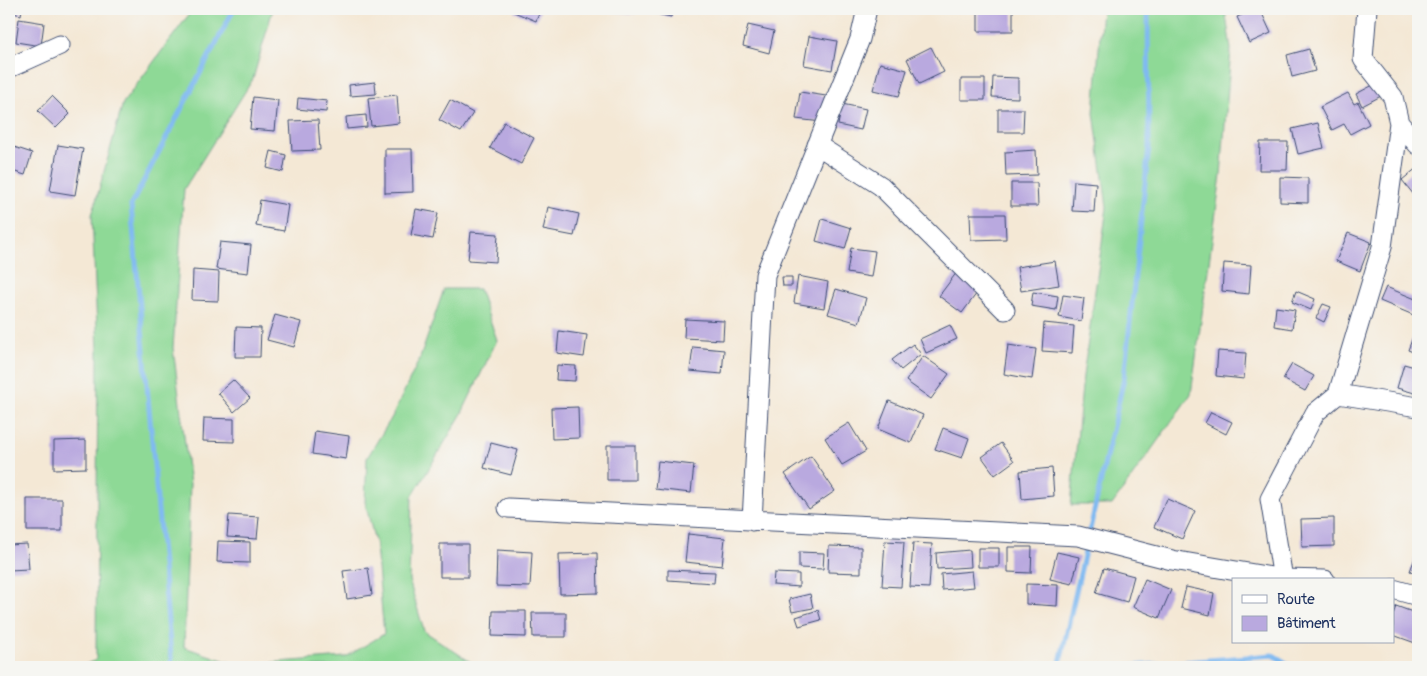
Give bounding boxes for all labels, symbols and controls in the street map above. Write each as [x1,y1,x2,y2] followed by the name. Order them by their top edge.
[1232,578,1394,644] legend
[1277,590,1315,609] text: Route
[1277,614,1337,633] text: Bâtiment

